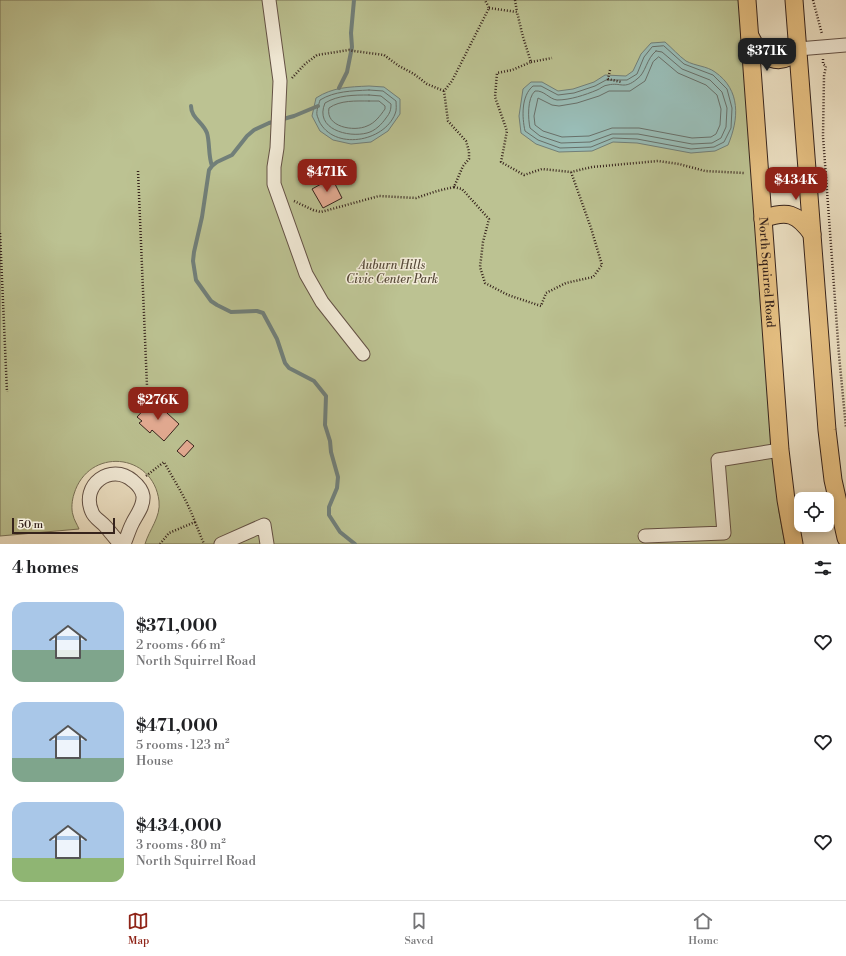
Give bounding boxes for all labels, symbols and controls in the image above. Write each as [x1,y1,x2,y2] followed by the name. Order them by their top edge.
[739,38,795,72] pin: $371K
[747,43,787,59] text: $371K
[299,159,355,193] pin: $471K
[307,164,347,180] text: $471K
[768,167,824,201] pin: $434K
[774,172,818,188] text: $434K
[755,217,778,328] street label: North Squirrel Road
[346,258,438,287] park label: Auburn Hills Civic Center Park
[130,387,186,421] pin: $276K
[137,392,179,408] text: $276K
[794,492,834,532] map controls
[794,492,834,532] button: locate
[12,516,115,535] scale bar
[18,518,43,532] text: 50 m
[12,557,79,579] text: 4 homes
[812,557,834,579] icon: filters
[136,615,217,637] text: $371,000
[44,618,92,666] icon: home
[812,631,834,653] icon: heart
[136,637,225,653] text: 2 rooms · 66 m²
[136,653,256,669] text: North Squirrel Road
[136,715,218,737] text: $471,000
[44,718,92,766] icon: home
[812,731,834,753] icon: heart
[136,737,230,753] text: 5 rooms · 123 m²
[136,753,173,769] text: House
[136,815,222,837] text: $434,000
[44,818,92,866] icon: home
[812,831,834,853] icon: heart
[136,837,226,853] text: 3 rooms · 80 m²
[136,853,256,869] text: North Squirrel Road
[127,910,149,948] tab: Map
[404,910,433,948] tab: Saved
[688,910,719,948] tab: Home

